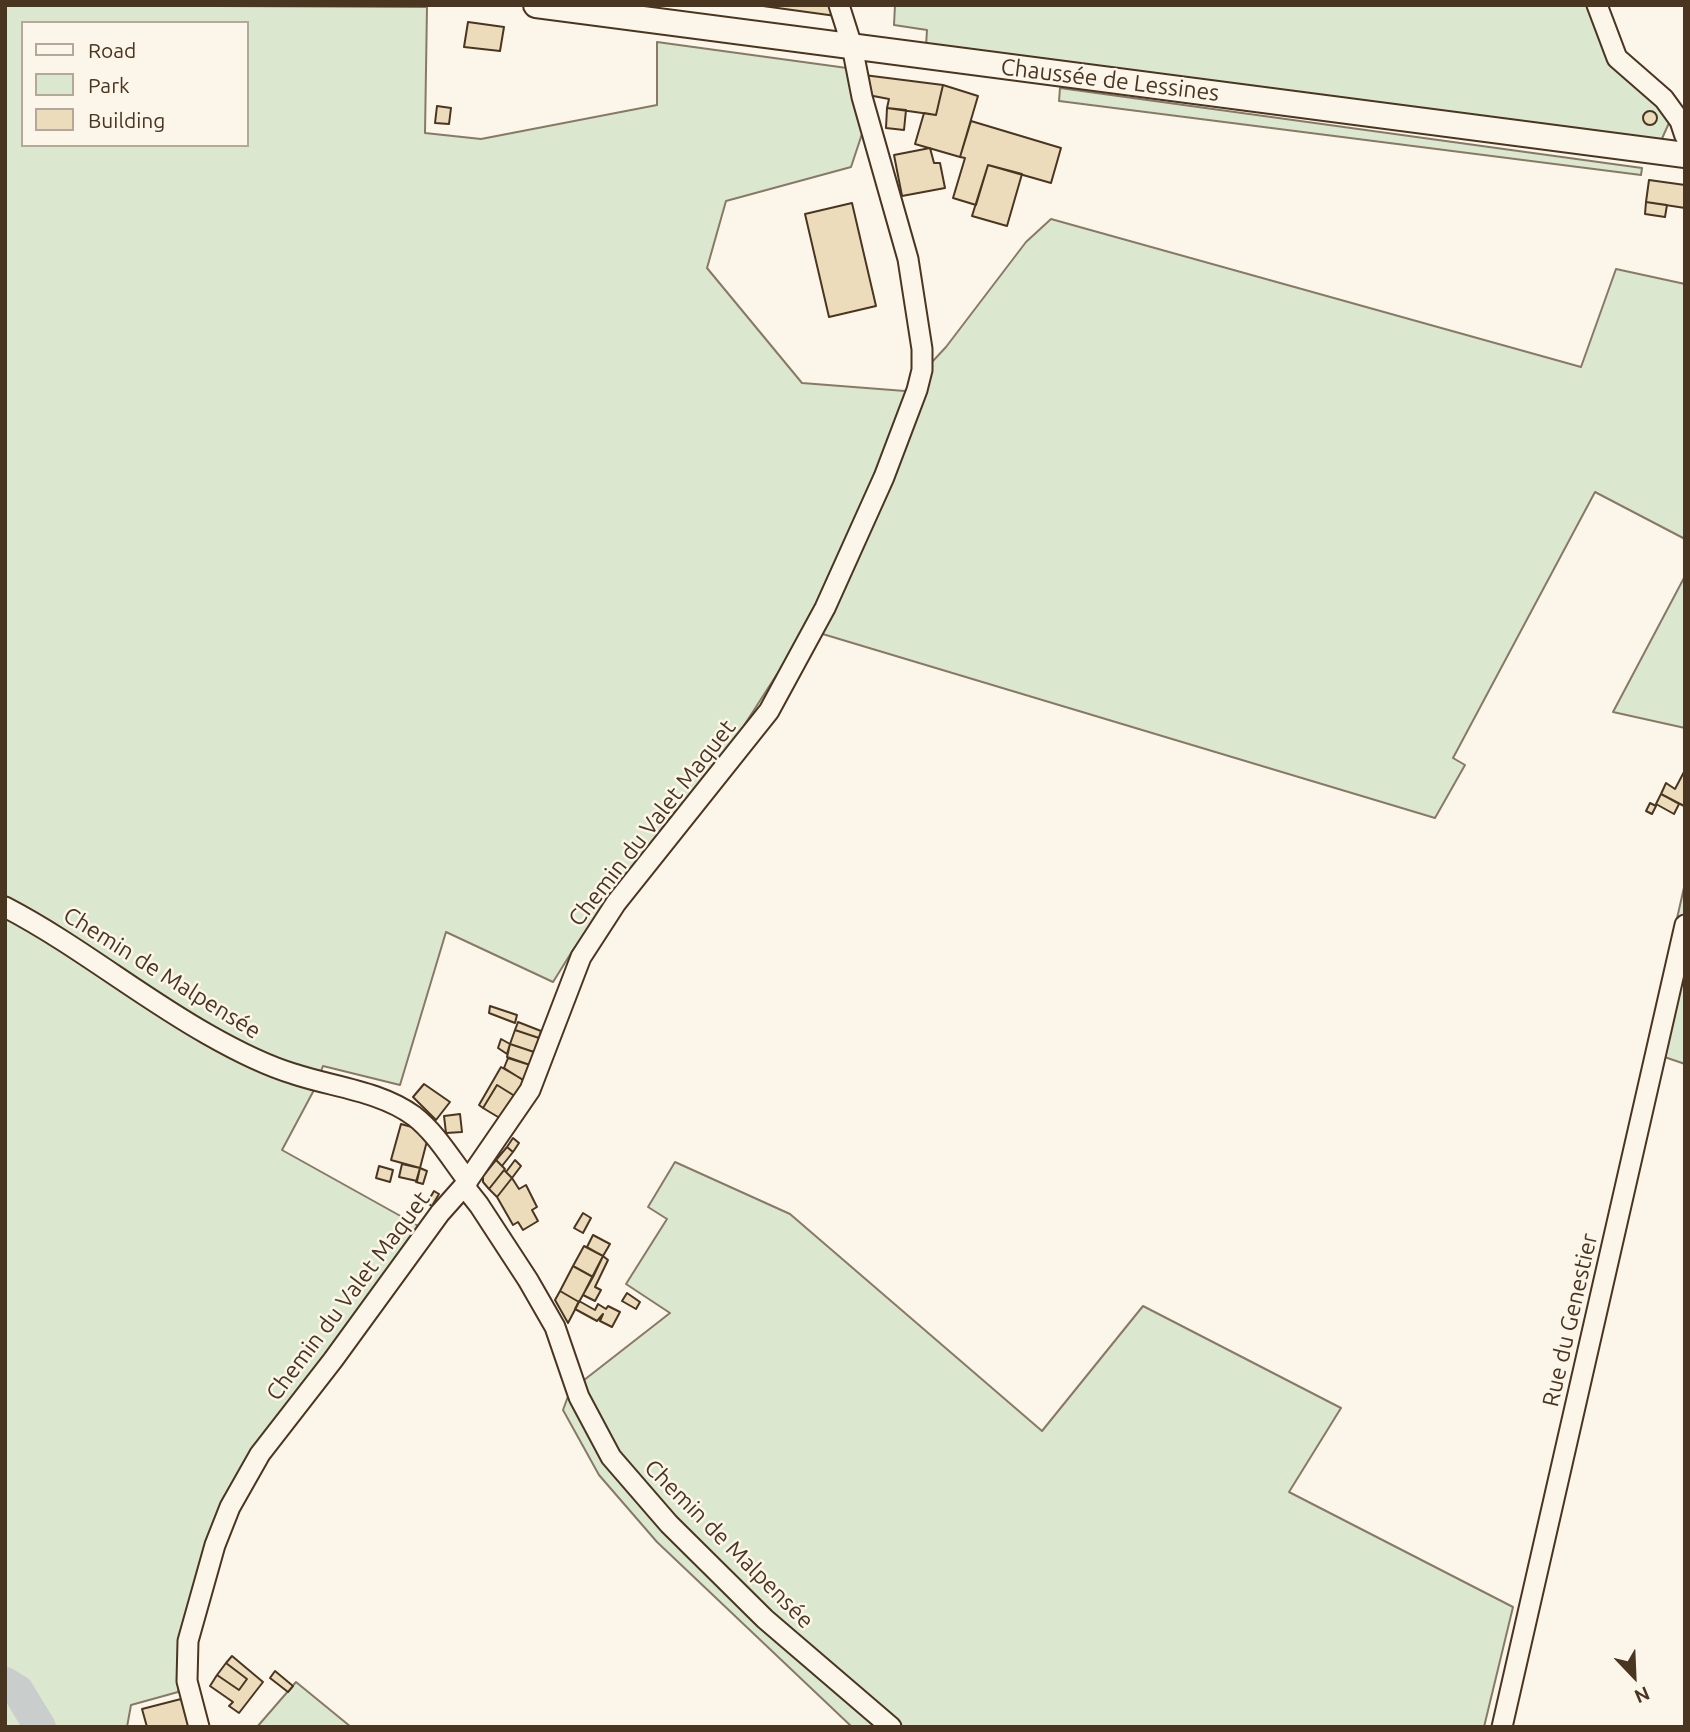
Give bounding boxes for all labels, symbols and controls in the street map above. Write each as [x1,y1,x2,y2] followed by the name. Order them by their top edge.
[21,21,248,147] legend
[88,38,136,62] text: Road
[999,53,1221,107] street label: Chaussée de Lessines
[88,73,130,97] text: Park
[88,108,165,132] text: Building
[563,714,741,932] street label: Chemin du Valet Maquet
[58,901,266,1045] street label: Chemin de Malpensée
[260,1186,436,1406] street label: Chemin du Valet Maquet
[1537,1231,1603,1409] street label: Rue du Genestier
[639,1454,819,1634] street label: Chemin de Malpensée
[1599,1641,1669,1711] north arrow
[1631,1682,1653,1708] text: N

